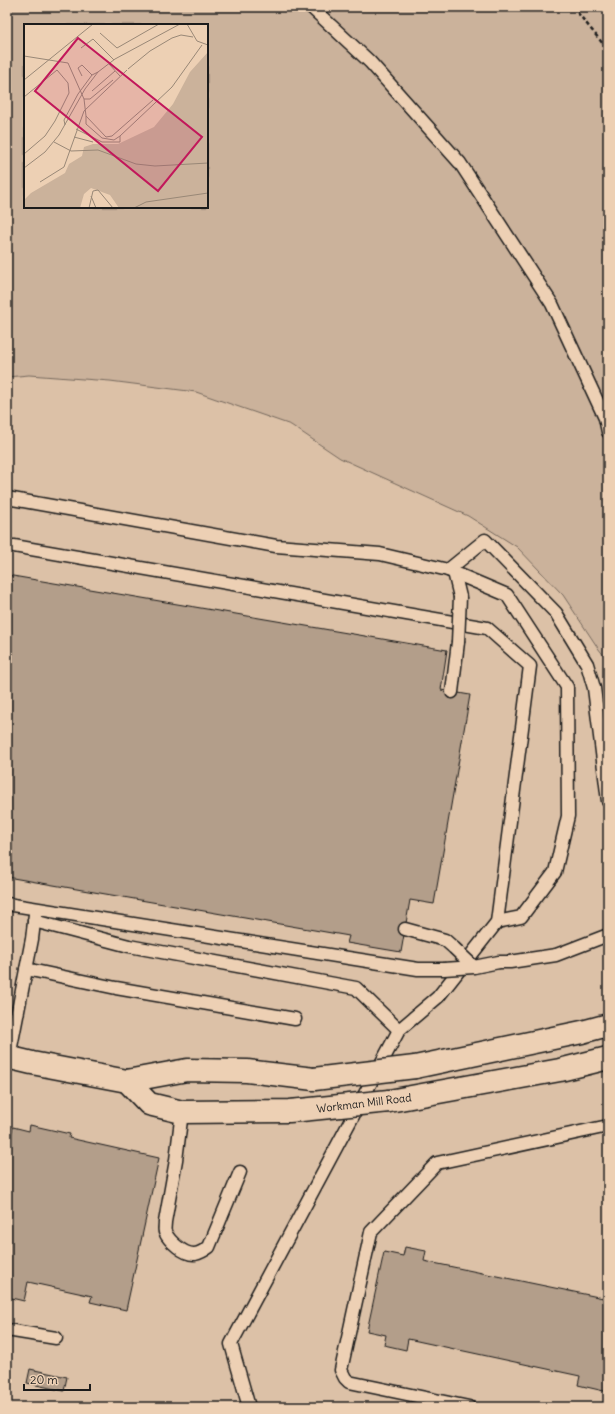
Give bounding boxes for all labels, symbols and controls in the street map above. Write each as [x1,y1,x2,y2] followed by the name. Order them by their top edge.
[24,24,208,208] inset map
[316,1090,413,1116] street label: Workman Mill Road
[24,1366,90,1392] scale bar
[30,1372,58,1387] text: 20 m

